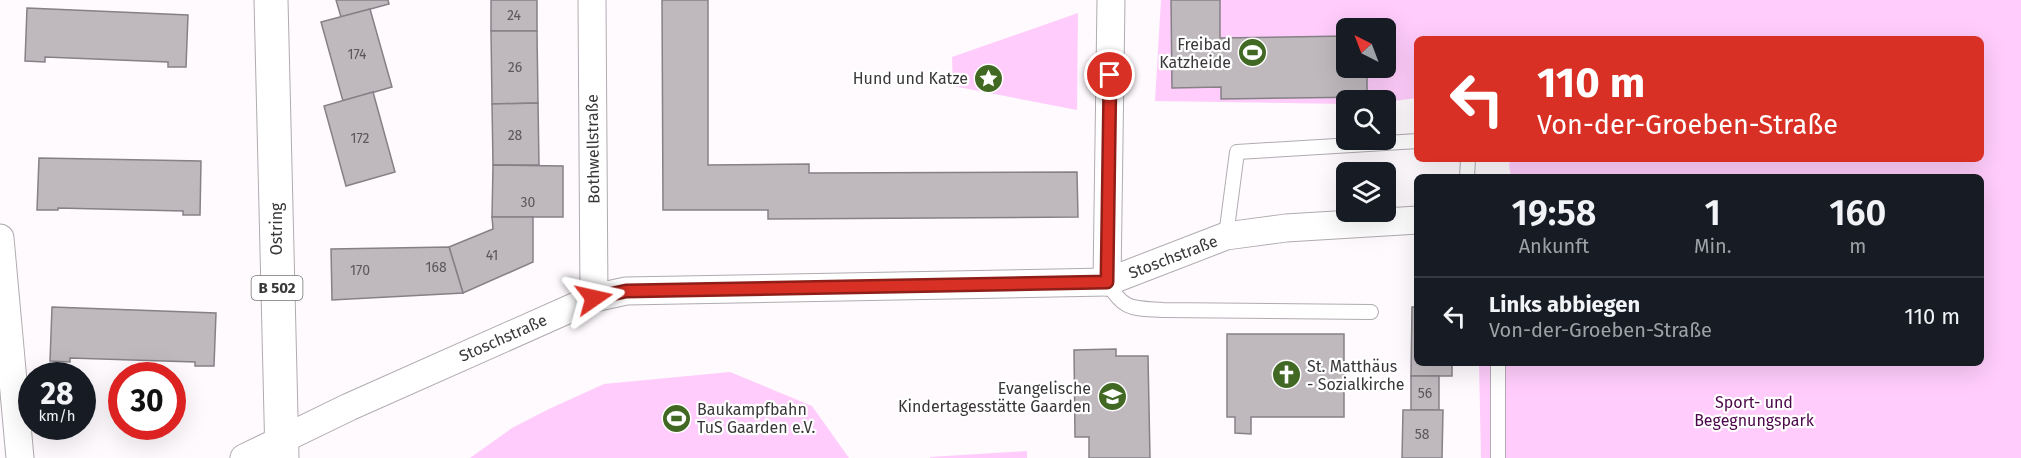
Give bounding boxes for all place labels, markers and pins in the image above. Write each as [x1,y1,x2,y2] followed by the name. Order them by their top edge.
[1159,35,1231,72] place label: Freibad Katzheide
[1236,37,1268,69] sports icon: Freibad Katzheide
[1084,49,1135,100] pin
[973,62,1005,94] place icon: Hund und Katze
[853,69,968,88] place label: Hund und Katze
[1307,357,1405,394] place label: St. Matthäus - Sozialkirche
[1270,359,1302,391] church icon: St. Matthäus - Sozialkirche
[898,379,1091,416] place label: Evangelische Kindertagesstätte Gaarden
[1096,381,1128,413] school or university icon: Evangelische Kindertagesstätte Gaarden
[697,400,816,437] place label: Baukampfbahn TuS Gaarden e.V.
[660,402,692,434] sports icon: Baukampfbahn TuS Gaarden e.V.

